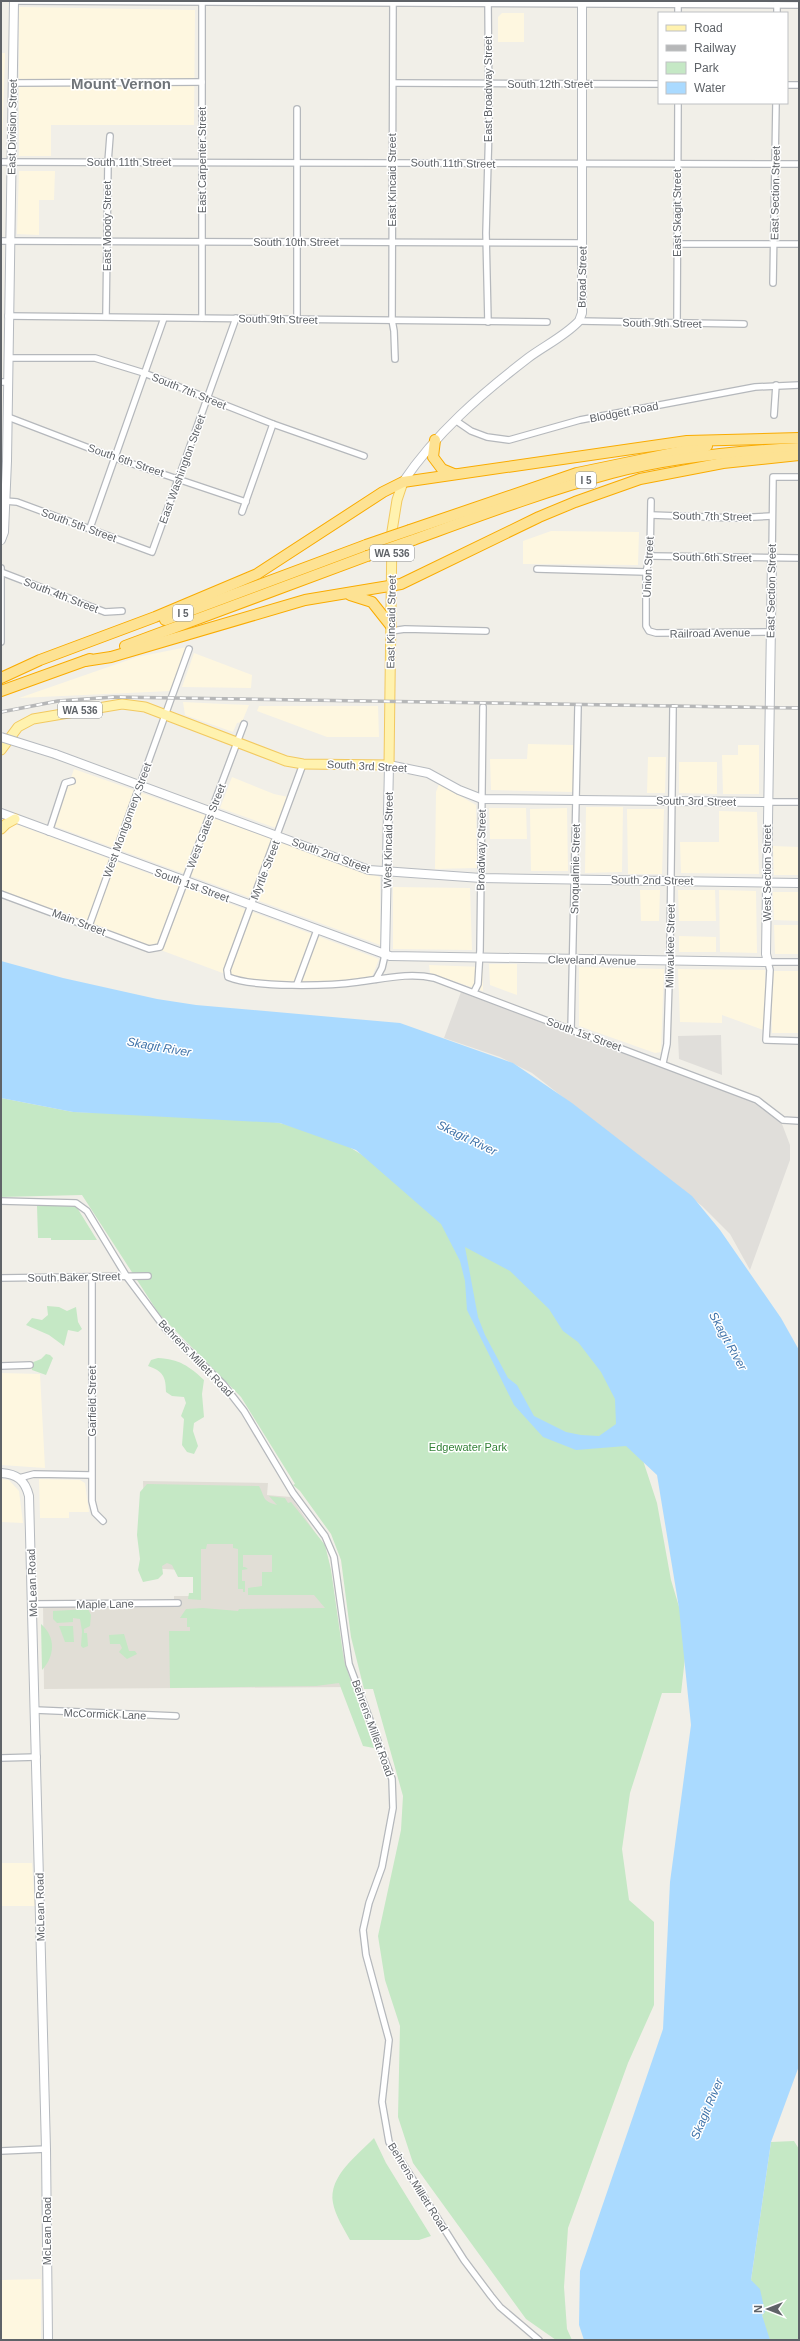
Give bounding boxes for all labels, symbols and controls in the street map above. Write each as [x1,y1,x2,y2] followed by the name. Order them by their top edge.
[658,12,788,104] legend
[694,21,723,35] text: Road
[482,36,494,142] street label: East Broadway Street
[694,41,736,55] text: Railway
[694,61,720,75] text: Park
[71,75,171,92] district label: Mount Vernon
[507,78,593,90] street label: South 12th Street
[5,79,19,175] street label: East Division Street
[694,81,726,95] text: Water
[196,107,208,213] street label: East Carpenter Street
[386,133,398,227] street label: East Kincaid Street
[768,146,782,240] street label: East Section Street
[87,156,171,168] street label: South 11th Street
[410,156,496,170] street label: South 11th Street
[671,169,683,257] street label: East Skagit Street
[101,181,113,271] street label: East Moody Street
[253,236,339,248] street label: South 10th Street
[575,246,589,308] street label: Broad Street
[238,312,318,326] street label: South 9th Street
[622,316,702,330] street label: South 9th Street
[150,371,228,411] street label: South 7th Street
[589,399,659,425] street label: Blodgett Road
[157,413,207,525] street label: East Washington Street
[86,441,166,479] street label: South 6th Street
[576,472,596,488] road number: I 5
[40,506,118,544] street label: South 5th Street
[672,509,752,523] street label: South 7th Street
[640,536,656,598] street label: Union Street
[764,544,778,638] street label: East Section Street
[370,545,414,561] road number: WA 536
[672,550,752,564] street label: South 6th Street
[22,575,100,615] street label: South 4th Street
[384,575,398,669] street label: East Kincaid Street
[173,605,193,621] road number: I 5
[670,626,750,640] street label: Railroad Avenue
[58,702,102,718] road number: WA 536
[327,758,407,774] street label: South 3rd Street
[101,761,153,879] street label: West Montgomery Street
[184,782,228,870] street label: West Gates Street
[381,792,395,888] street label: West Kincaid Street
[656,794,736,808] street label: South 3rd Street
[474,809,488,891] street label: Broadway Street
[568,824,582,914] street label: Snoqualmie Street
[761,824,773,922] street label: West Section Street
[290,835,372,875] street label: South 2nd Street
[248,839,282,901] street label: Myrtle Street
[153,866,231,904] street label: South 1st Street
[611,873,693,887] street label: South 2nd Street
[663,904,677,988] street label: Milwaukee Street
[51,906,107,938] street label: Main Street
[548,953,636,967] street label: Cleveland Avenue
[545,1015,623,1053] street label: South 1st Street
[126,1034,193,1060] water label: Skagit River
[435,1118,500,1159] water label: Skagit River
[27,1270,121,1284] street label: South Baker Street
[706,1309,750,1374] water label: Skagit River
[156,1317,236,1399] street label: Behrens Millett Road
[86,1366,98,1436] street label: Garfield Street
[429,1441,508,1453] park label: Edgewater Park
[25,1549,39,1617] street label: McLean Road
[76,1597,134,1611] street label: Maple Lane
[350,1678,396,1778] street label: Behrens Millett Road
[64,1707,146,1721] street label: McCormick Lane
[33,1873,47,1941] street label: McLean Road
[688,2076,726,2142] water label: Skagit River
[386,2141,450,2233] street label: Behrens Millett Road
[41,2197,53,2265] street label: McLean Road
[748,2289,788,2329] north arrow
[752,2305,764,2313] text: N

